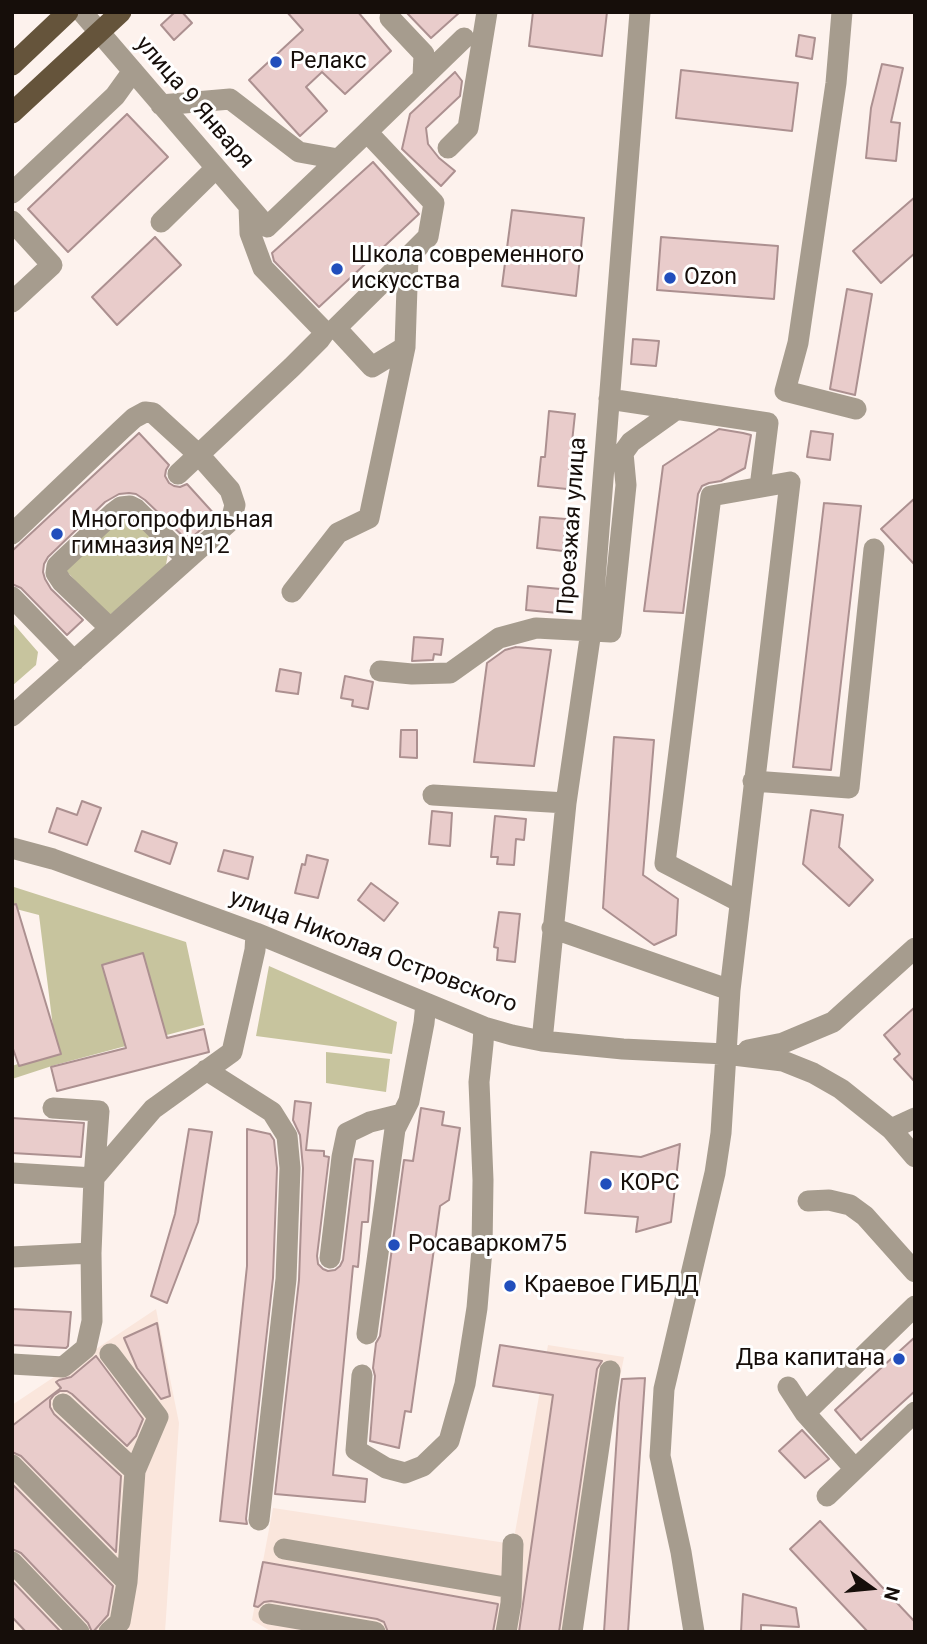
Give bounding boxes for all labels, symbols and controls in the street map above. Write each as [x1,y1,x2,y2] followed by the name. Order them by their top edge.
[129,31,259,175] street label: улица 9 Января
[290,48,367,76] place label: Релакс
[268,54,284,70] marker: Релакс
[351,242,584,296] place label: Школа современного искусства
[329,261,345,277] marker: Школа современного искусства
[684,264,737,292] place label: Ozon
[662,270,678,286] marker: Ozon
[553,436,593,616] street label: Проезжая улица
[71,507,273,561] place label: Многопрофильная гимназия №12
[49,526,65,542] marker: Многопрофильная гимназия №12
[225,884,521,1020] street label: улица Николая Островского
[620,1170,680,1198] place label: КОРС
[598,1176,614,1192] marker: КОРС
[408,1231,567,1259] place label: Росаварком75
[386,1237,402,1253] marker: Росаварком75
[524,1272,699,1300] place label: Краевое ГИБДД
[502,1278,518,1294] marker: Краевое ГИБДД
[736,1345,885,1373] place label: Два капитана
[891,1351,907,1367] marker: Два капитана
[836,1553,906,1623] north arrow
[879,1584,905,1603] text: N

